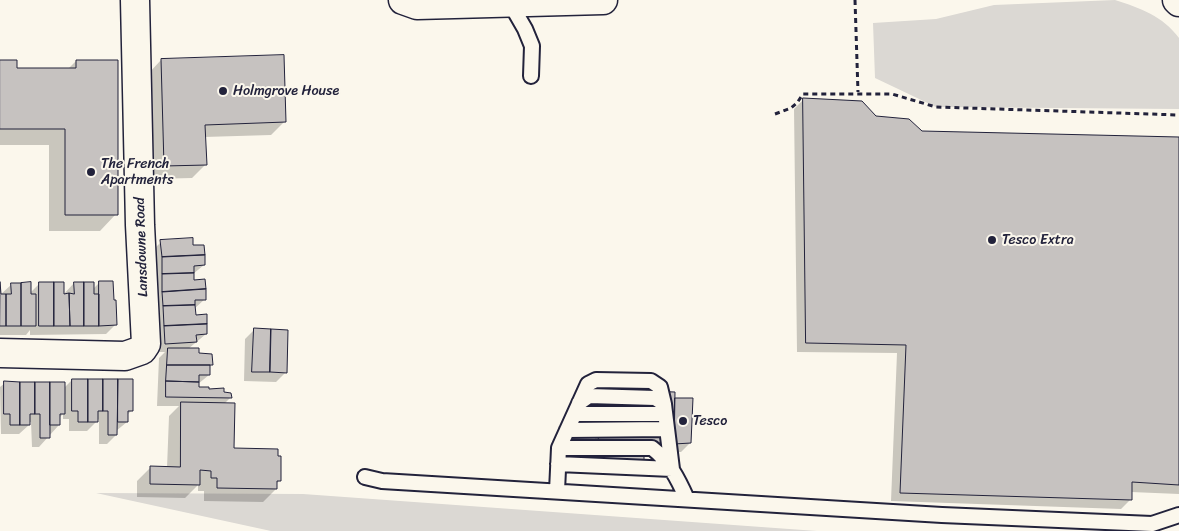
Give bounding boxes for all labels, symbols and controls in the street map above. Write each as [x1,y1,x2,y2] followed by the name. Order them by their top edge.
[233,83,339,99] place label: Holmgrove House
[217,85,229,97] marker: Holmgrove House
[101,156,174,188] place label: The French Apartments
[85,166,97,178] marker: The French Apartments
[132,197,152,297] street label: Lansdowne Road
[1002,232,1074,248] place label: Tesco Extra
[986,234,998,246] marker: Tesco Extra
[693,413,727,429] place label: Tesco
[677,415,689,427] marker: Tesco

